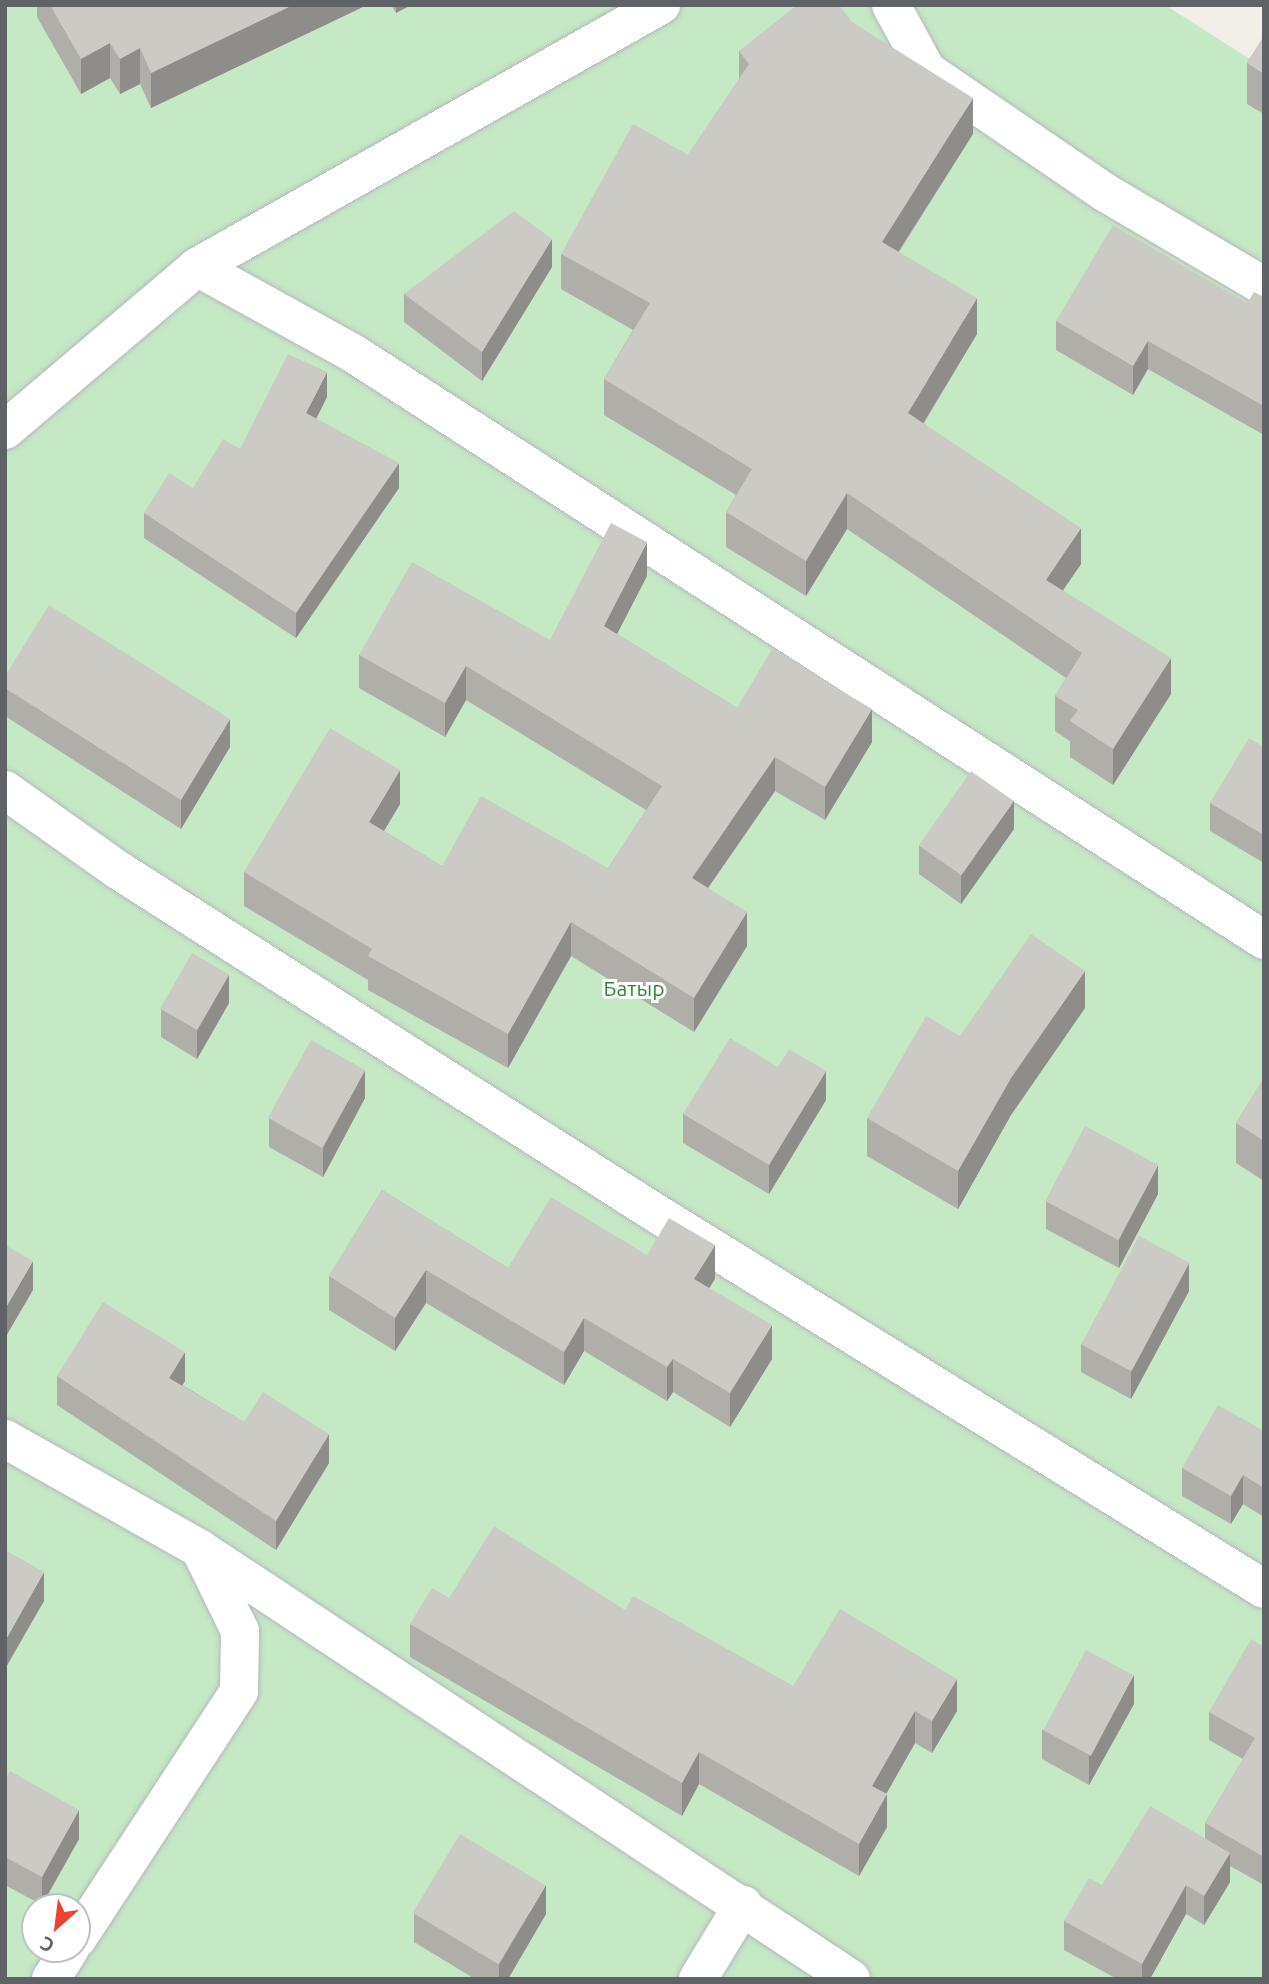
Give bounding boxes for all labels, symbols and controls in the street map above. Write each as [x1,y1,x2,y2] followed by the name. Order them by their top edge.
[604,975,664,1001] park label: Батыр
[21,1893,91,1963] north arrow
[37,1932,58,1957] text: С

